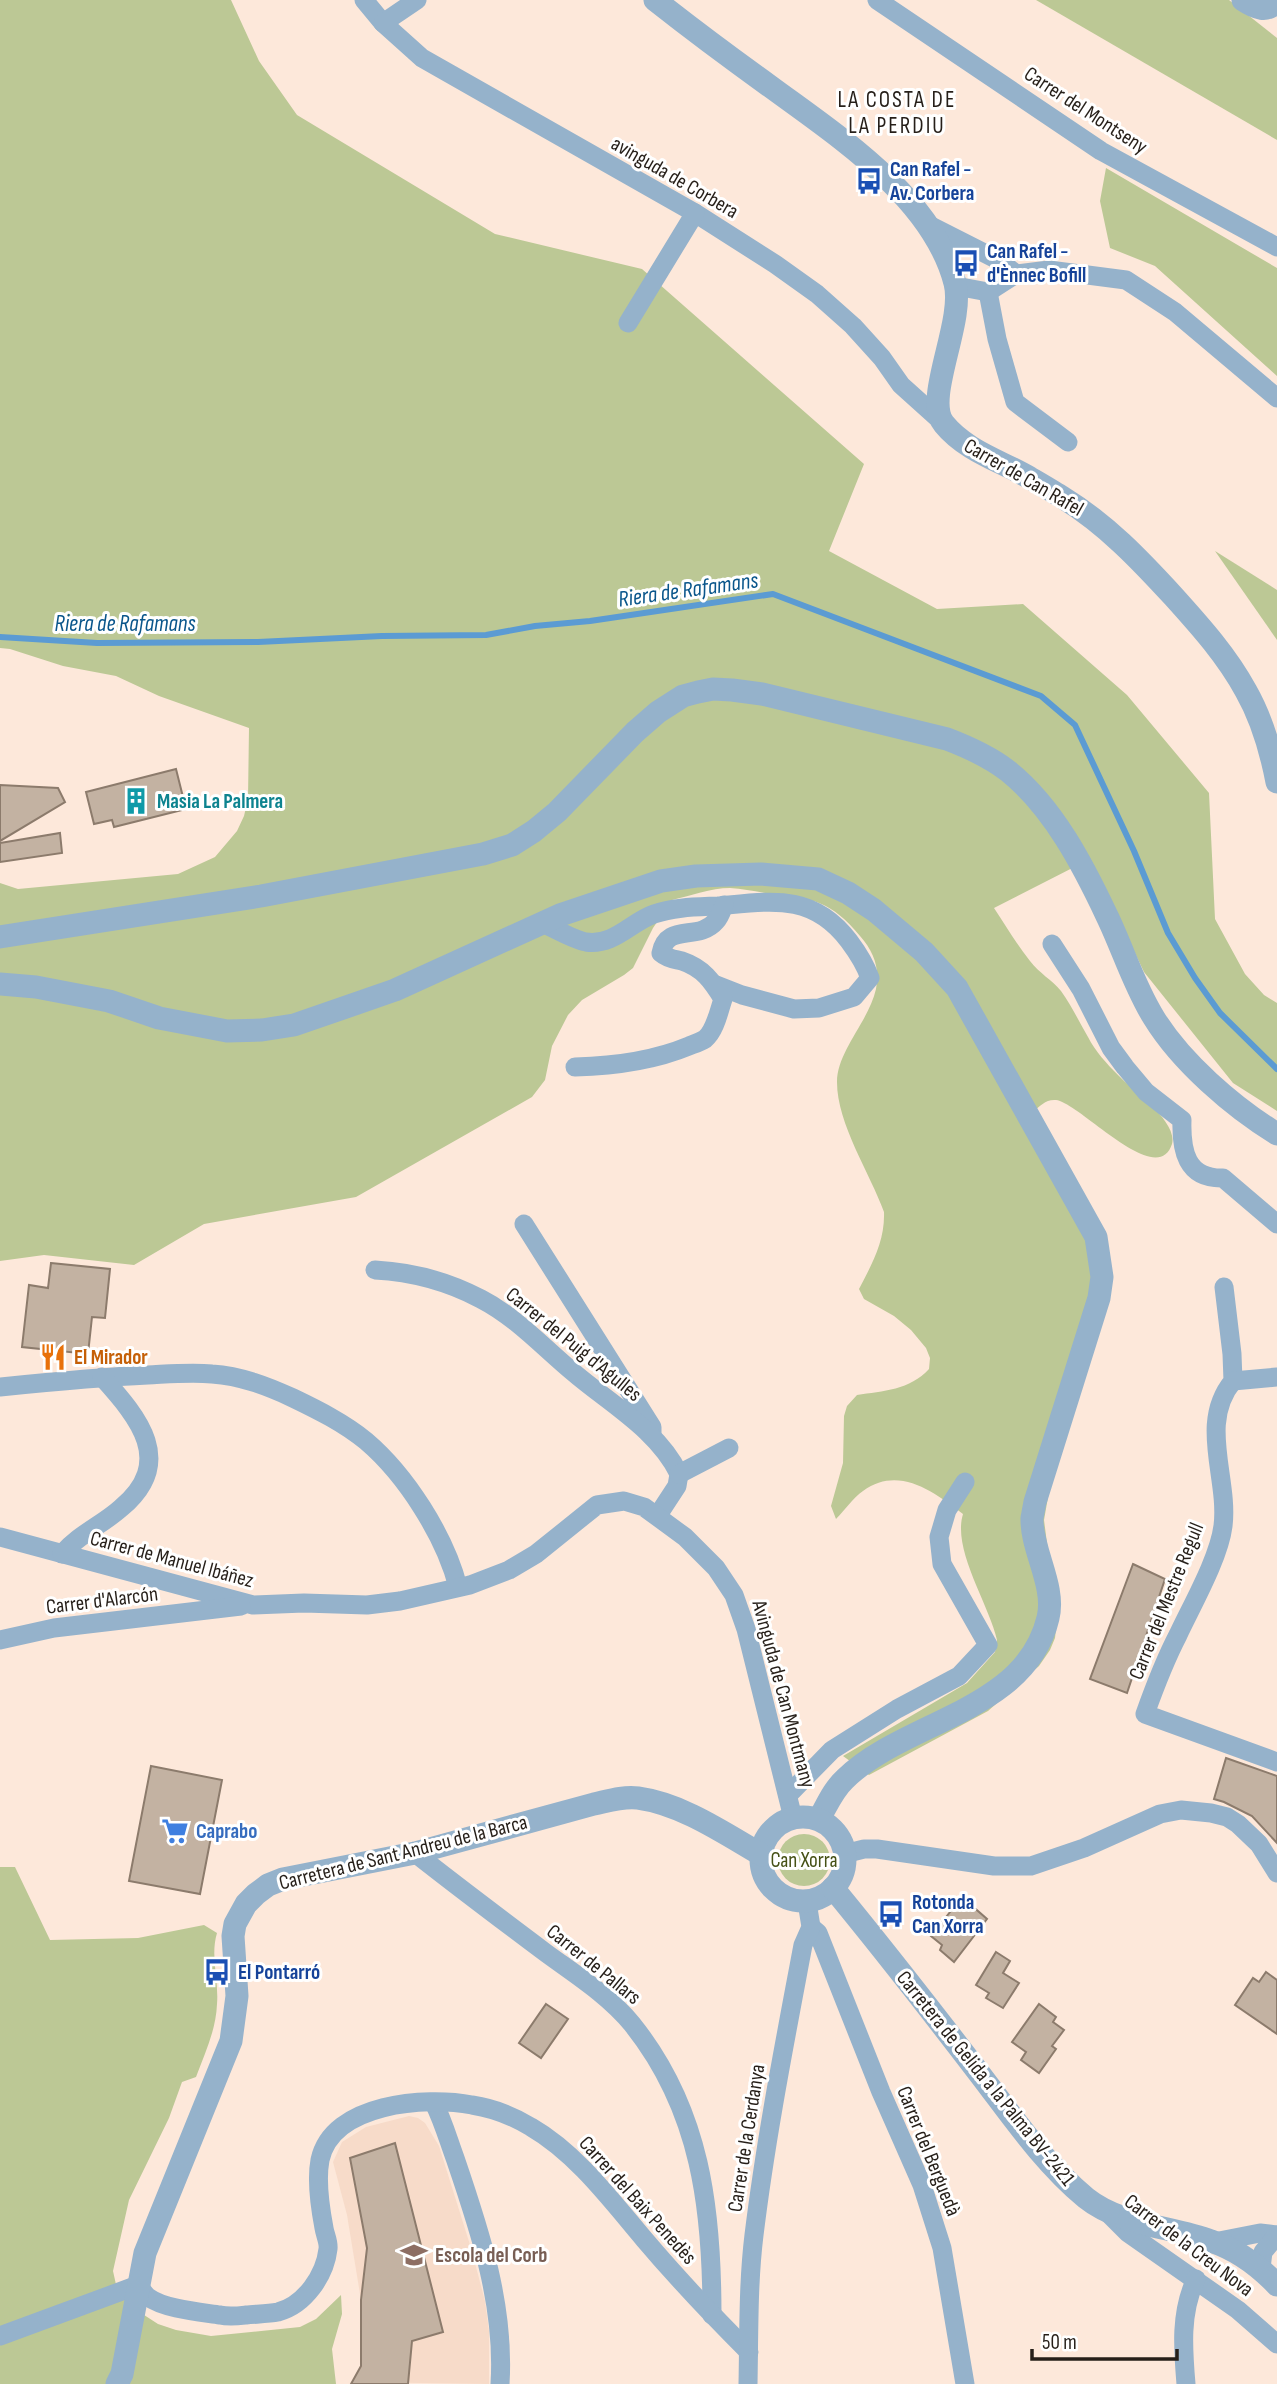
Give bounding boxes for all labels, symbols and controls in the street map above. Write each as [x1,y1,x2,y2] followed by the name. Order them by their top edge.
[1020,61,1152,159] street label: Carrer del Montseny
[838,86,956,140] district label: LA COSTA DE LA PERDIU
[607,131,743,224] street label: avinguda de Corbera
[889,157,974,206] place label: Can Rafel - Av. Corbera
[854,166,884,196] bus stop icon: Can Rafel - Av. Corbera
[987,239,1086,288] place label: Can Rafel - d'Ènnec Bofill
[951,248,981,278] bus stop icon: Can Rafel - d'Ènnec Bofill
[960,433,1088,522] street label: Carrer de Can Rafel
[616,566,760,614] water label: Riera de Rafamans
[54,610,196,638] water label: Riera de Rafamans
[121,786,151,816] building icon: Masia La Palmera
[157,789,283,814] place label: Masia La Palmera
[501,1282,647,1407] street label: Carrer del Puig d'Agulles
[38,1342,68,1372] restaurant icon: El Mirador
[74,1345,148,1370] place label: El Mirador
[1124,1519,1209,1683] street label: Carrer del Mestre Regull
[88,1526,257,1593] street label: Carrer de Manuel Ibáñez
[45,1581,159,1620] street label: Carrer d'Alarcón
[746,1597,821,1791] street label: Avinguda de Can Montmany
[276,1810,530,1895] street label: Carretera de Sant Andreu de la Barca
[160,1816,190,1846] supermarket icon: Caprabo
[196,1819,257,1844] place label: Caprabo
[770,1848,838,1873] park label: Can Xorra
[912,1890,984,1939] place label: Rotonda Can Xorra
[876,1899,906,1929] bus stop icon: Rotonda Can Xorra
[542,1919,646,2010] street label: Carrer de Pallars
[202,1957,232,1987] bus stop icon: El Pontarró
[238,1960,320,1985] place label: El Pontarró
[891,1966,1080,2191] street label: Carretera de Gelida a la Palma BV-2421
[722,2062,771,2214] street label: Carrer de la Cerdanya
[891,2083,966,2220] street label: Carrer del Berguedà
[573,2131,702,2270] street label: Carrer del Baix Penedès
[1119,2189,1258,2302] street label: Carrer de la Creu Nova
[399,2240,429,2270] school or university icon: Escola del Corb
[435,2243,547,2268] place label: Escola del Corb
[1032,2318,1177,2362] scale bar
[1042,2330,1077,2355] text: 50 m

